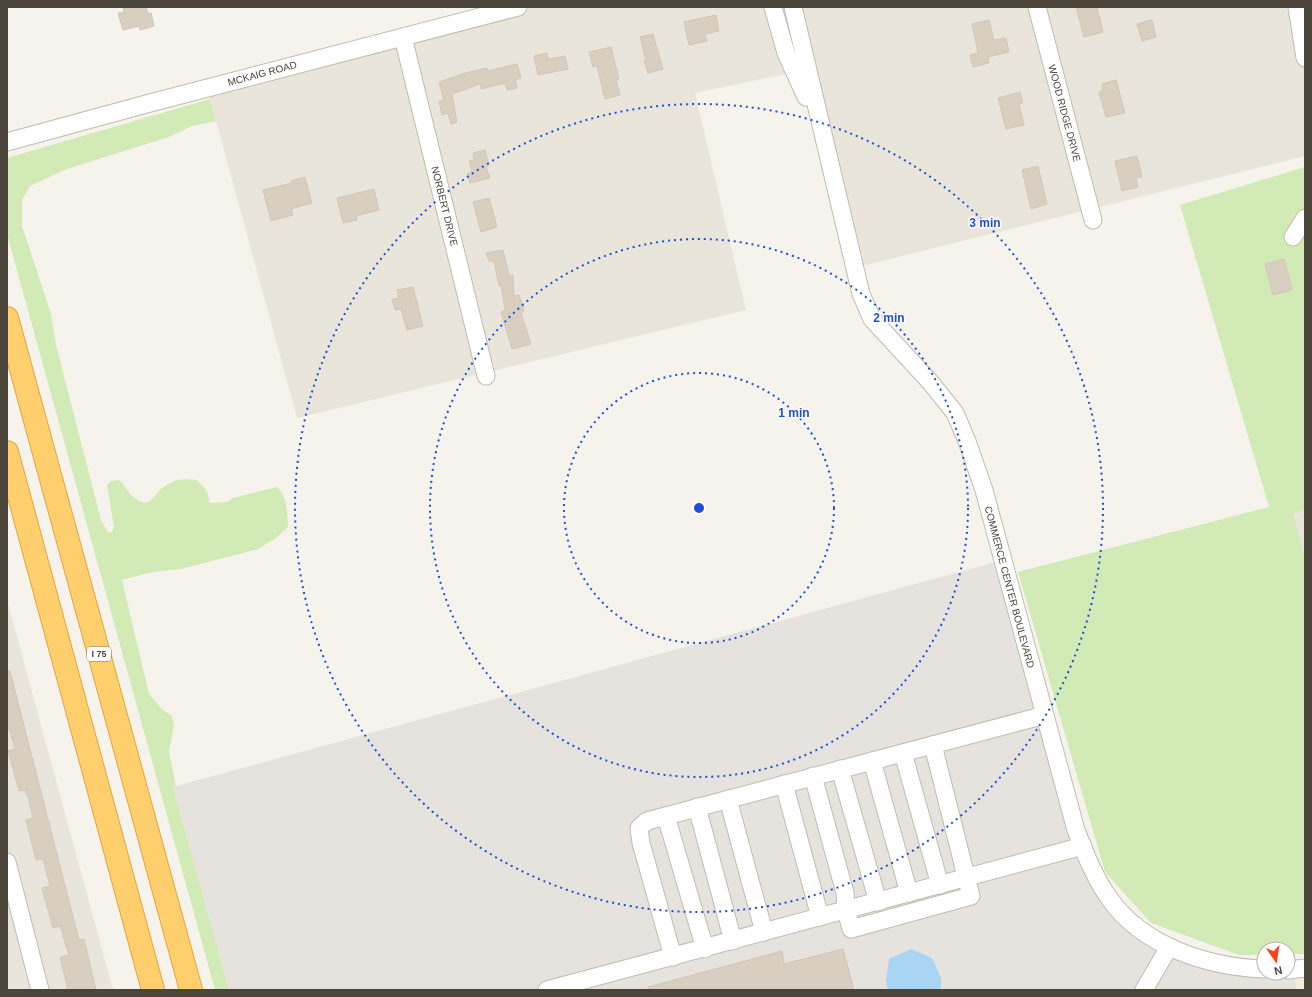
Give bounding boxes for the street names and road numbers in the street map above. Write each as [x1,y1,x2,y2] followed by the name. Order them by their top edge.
[226,59,298,88] street label: MCKAIG ROAD
[1046,63,1083,163] street label: WOOD RIDGE DRIVE
[429,165,460,247] street label: NORBERT DRIVE
[983,505,1036,669] street label: COMMERCE CENTER BOULEVARD
[87,647,111,661] road number: I 75

